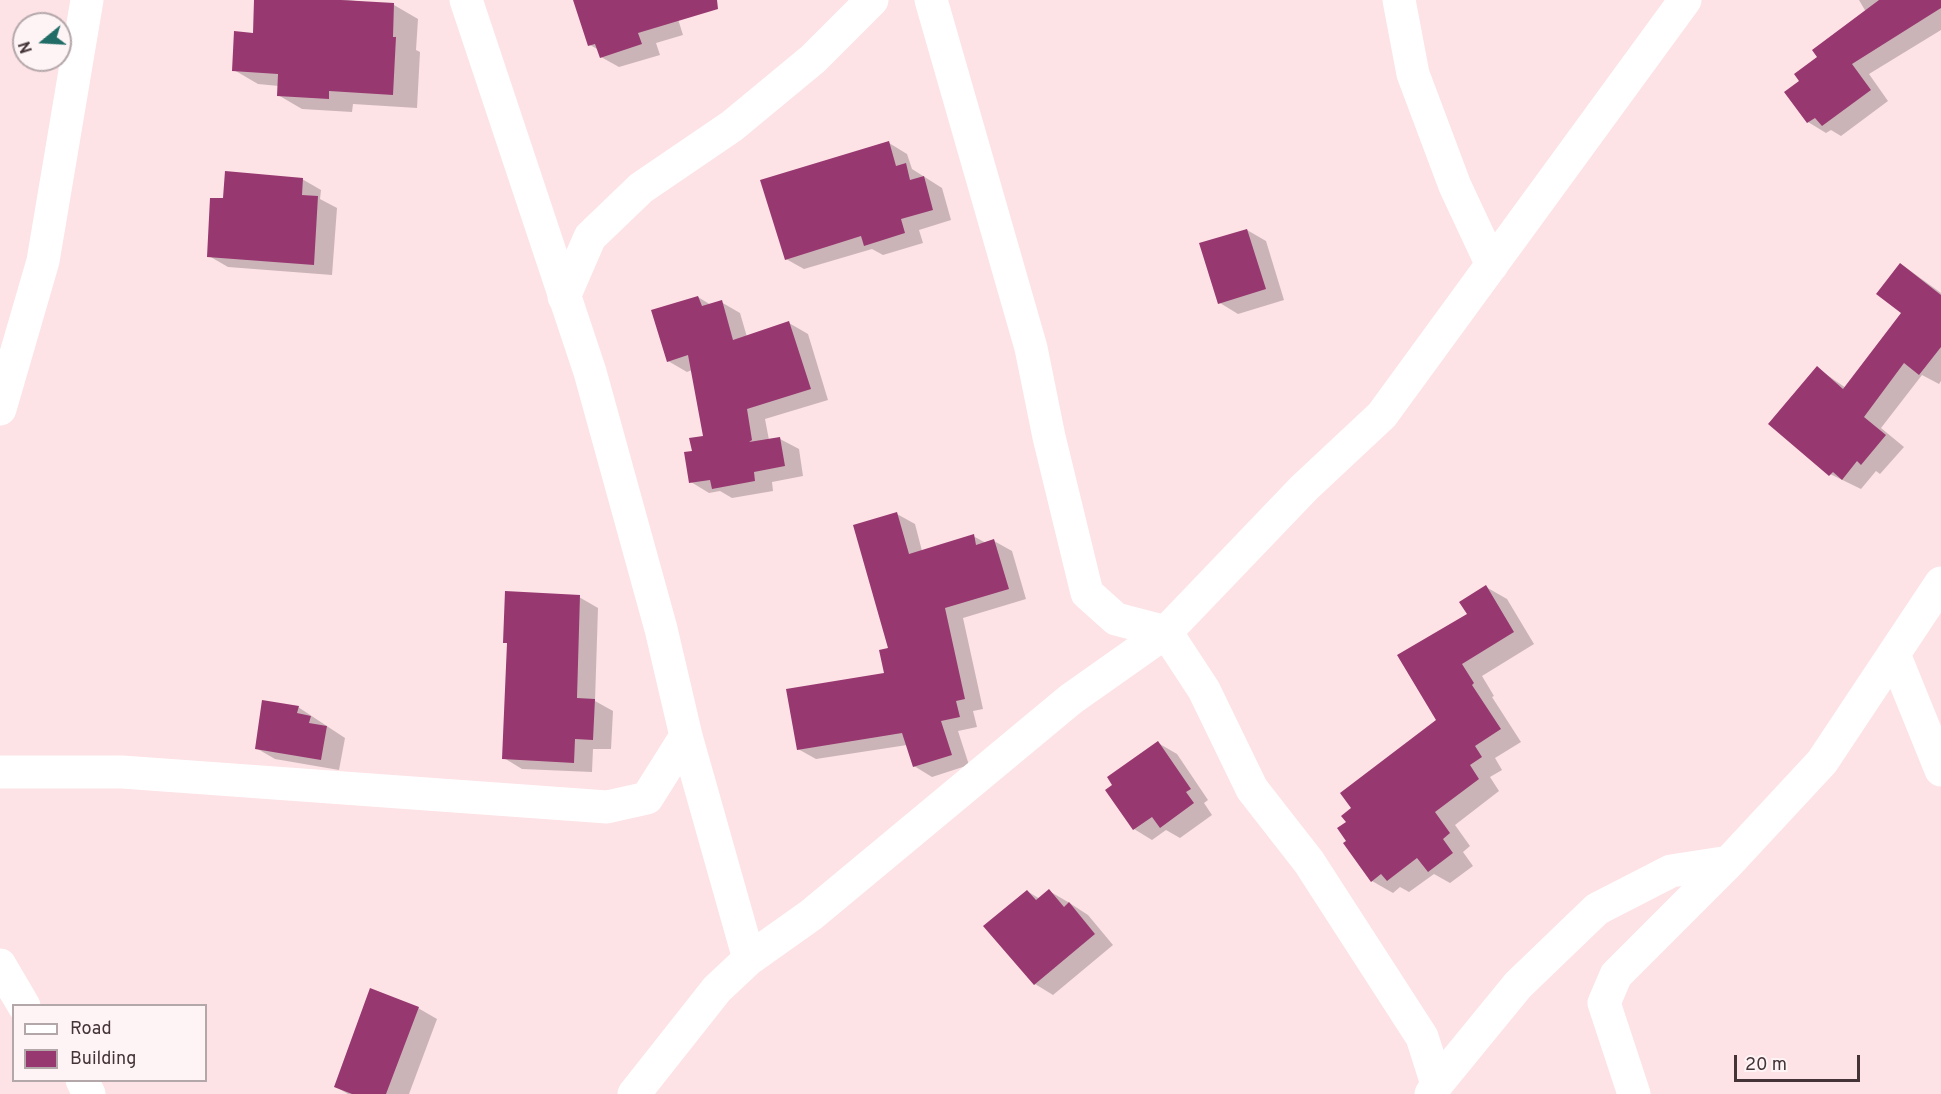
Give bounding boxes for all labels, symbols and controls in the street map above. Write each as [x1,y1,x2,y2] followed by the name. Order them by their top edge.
[12,12,72,72] north arrow
[15,38,38,56] text: N
[12,1004,207,1082] legend
[70,1018,112,1041] text: Road
[1737,1043,1863,1081] scale bar
[70,1048,136,1071] text: Building
[1745,1054,1787,1077] text: 20 m

